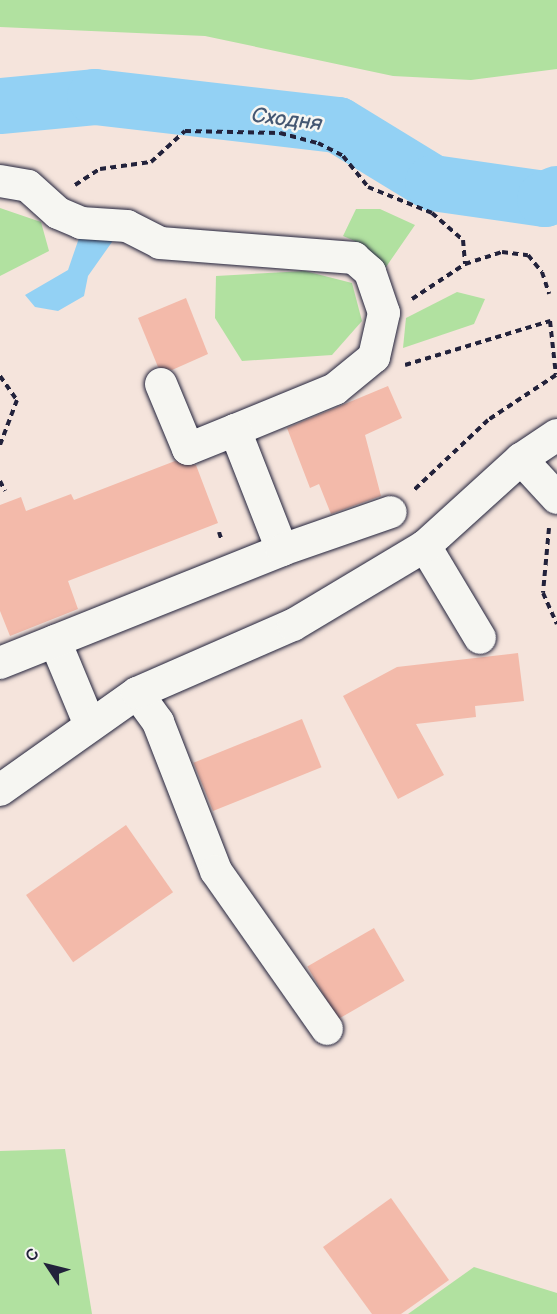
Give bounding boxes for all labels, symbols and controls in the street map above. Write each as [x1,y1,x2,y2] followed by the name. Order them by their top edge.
[250,103,324,137] water label: Сходня
[18,1236,78,1296] north arrow
[22,1245,44,1265] text: С

